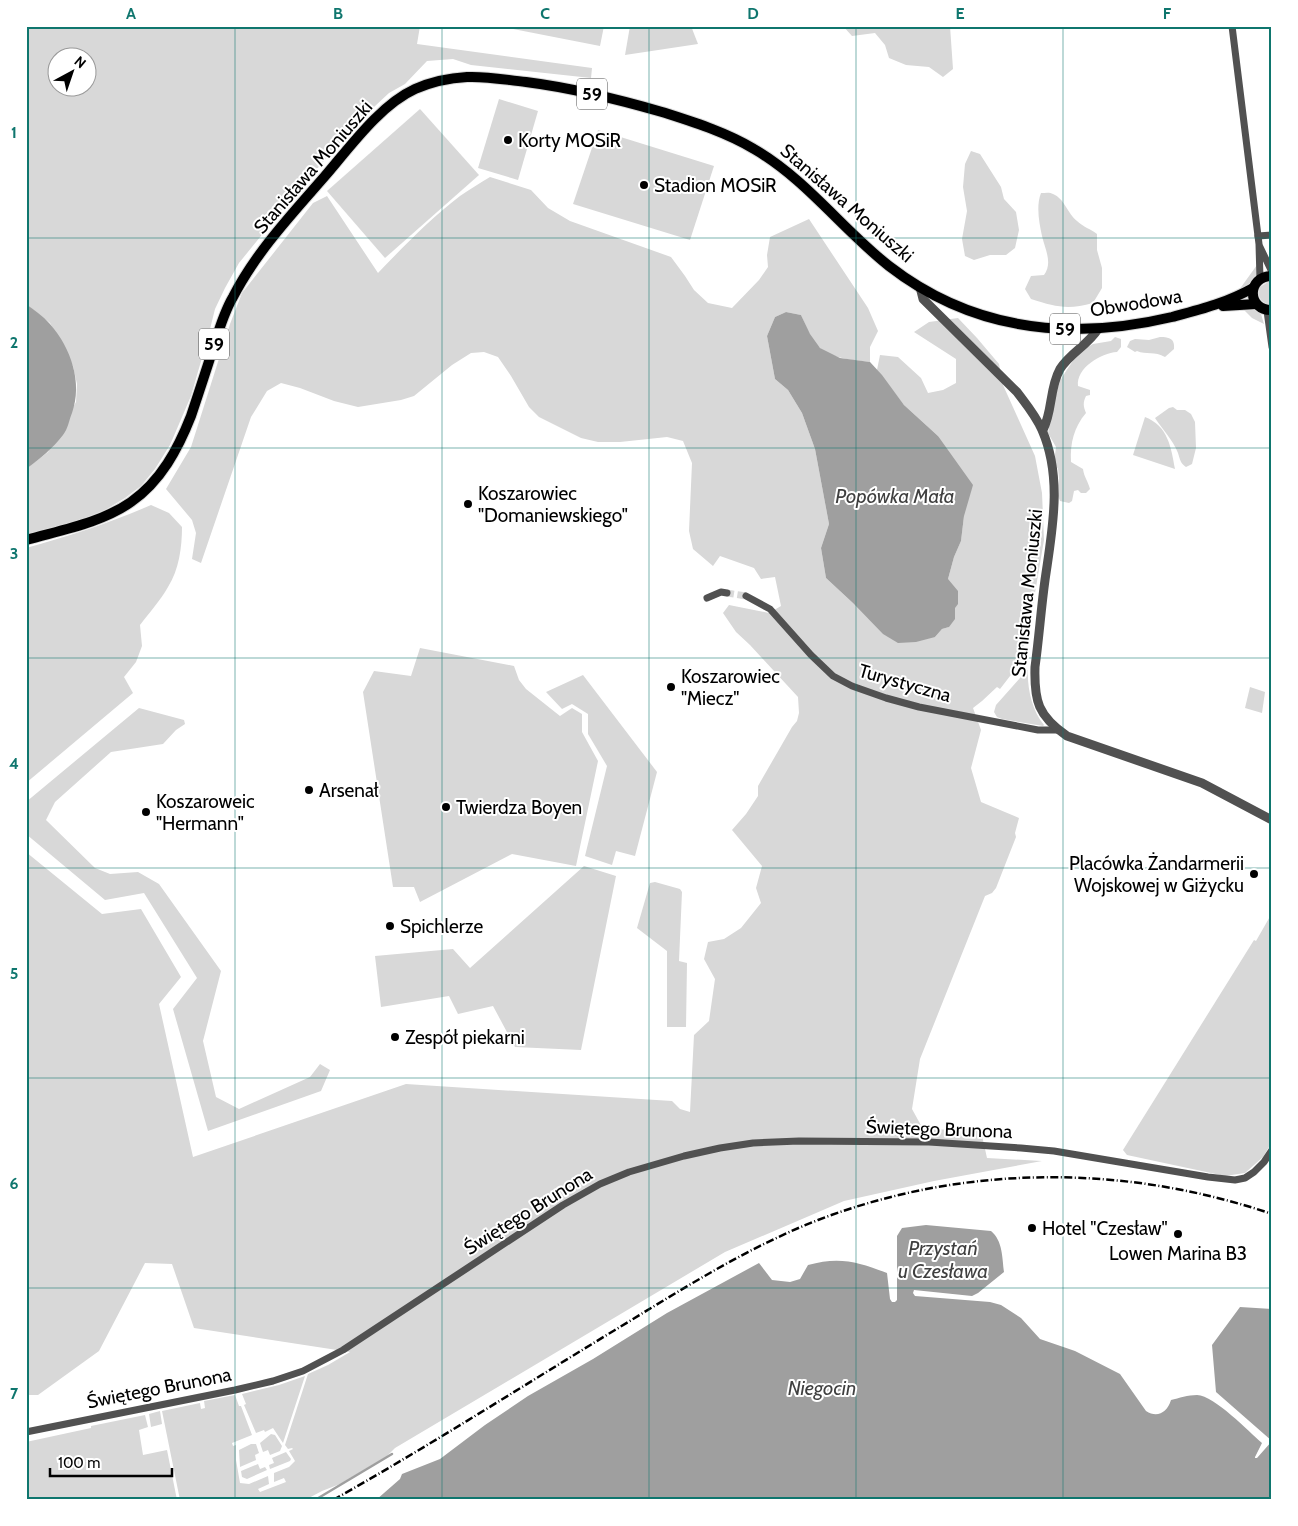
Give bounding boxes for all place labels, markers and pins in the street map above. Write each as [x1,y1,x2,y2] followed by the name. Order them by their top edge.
[518,129,622,152] place label: Korty MOSiR
[502,134,514,146] marker: Korty MOSiR
[654,174,777,197] place label: Stadion MOSiR
[638,179,650,191] marker: Stadion MOSiR
[478,482,628,527] place label: Koszarowiec "Domaniewskiego"
[462,498,474,510] marker: Koszarowiec "Domaniewskiego"
[681,665,780,710] place label: Koszarowiec "Miecz"
[665,681,677,693] marker: Koszarowiec "Miecz"
[319,779,379,802] place label: Arsenał
[303,784,315,796] marker: Arsenał
[156,790,255,835] place label: Koszaroweic "Hermann"
[456,796,582,819] place label: Twierdza Boyen
[440,801,452,813] marker: Twierdza Boyen
[140,806,152,818] marker: Koszaroweic "Hermann"
[1069,852,1244,897] place label: Placówka Żandarmerii Wojskowej w Giżycku
[1248,868,1260,880] marker: Placówka Żandarmerii Wojskowej w Giżycku
[400,915,483,938] place label: Spichlerze
[384,920,396,932] marker: Spichlerze
[405,1026,525,1049] place label: Zespół piekarni
[389,1031,401,1043] marker: Zespół piekarni
[1042,1217,1168,1240] place label: Hotel "Czesław"
[1026,1222,1038,1234] marker: Hotel "Czesław"
[1172,1228,1184,1240] marker: Lowen Marina B3
[1109,1242,1247,1265] place label: Lowen Marina B3

